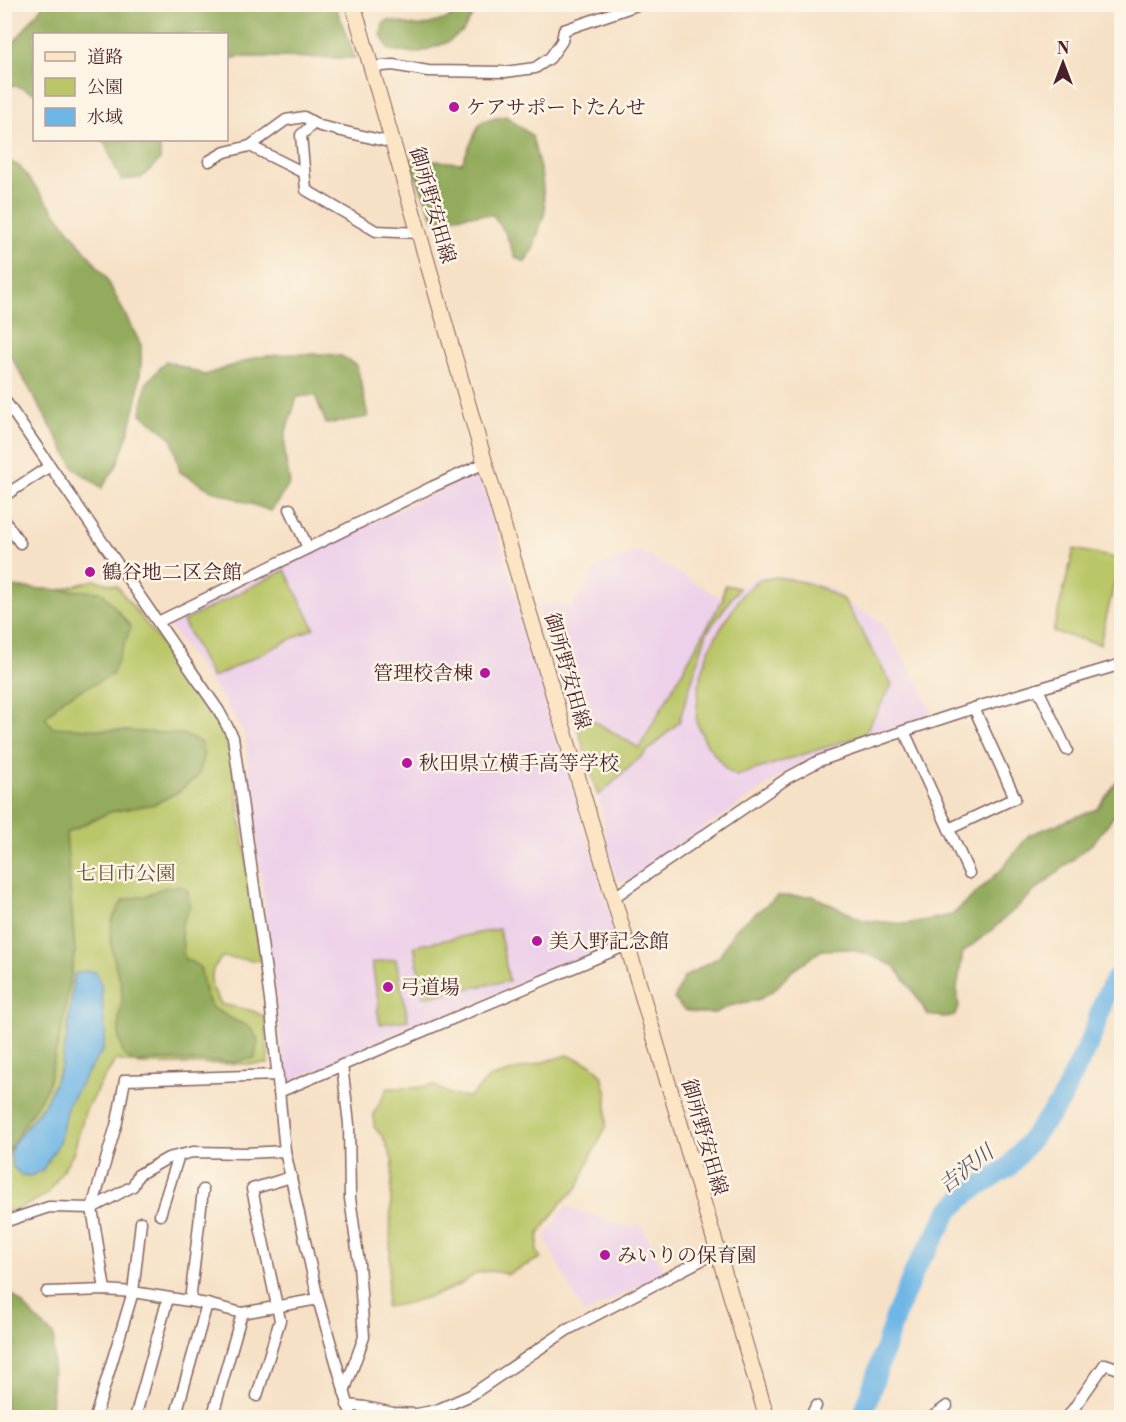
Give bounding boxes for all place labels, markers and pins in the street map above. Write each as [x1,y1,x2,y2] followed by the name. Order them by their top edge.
[466,96,646,121] place label: ケアサポートたんせ
[447,100,461,114] marker: ケアサポートたんせ
[102,561,242,586] place label: 鶴谷地二区会館
[83,565,97,579] marker: 鶴谷地二区会館
[373,662,473,687] place label: 管理校舎棟
[478,666,492,680] marker: 管理校舎棟
[419,752,619,777] place label: 秋田県立横手高等学校
[400,756,414,770] marker: 秋田県立横手高等学校
[549,930,669,955] place label: 美入野記念館
[530,934,544,948] marker: 美入野記念館
[400,976,460,1001] place label: 弓道場
[381,980,395,994] marker: 弓道場
[617,1244,757,1269] place label: みいりの保育園
[598,1248,612,1262] marker: みいりの保育園

